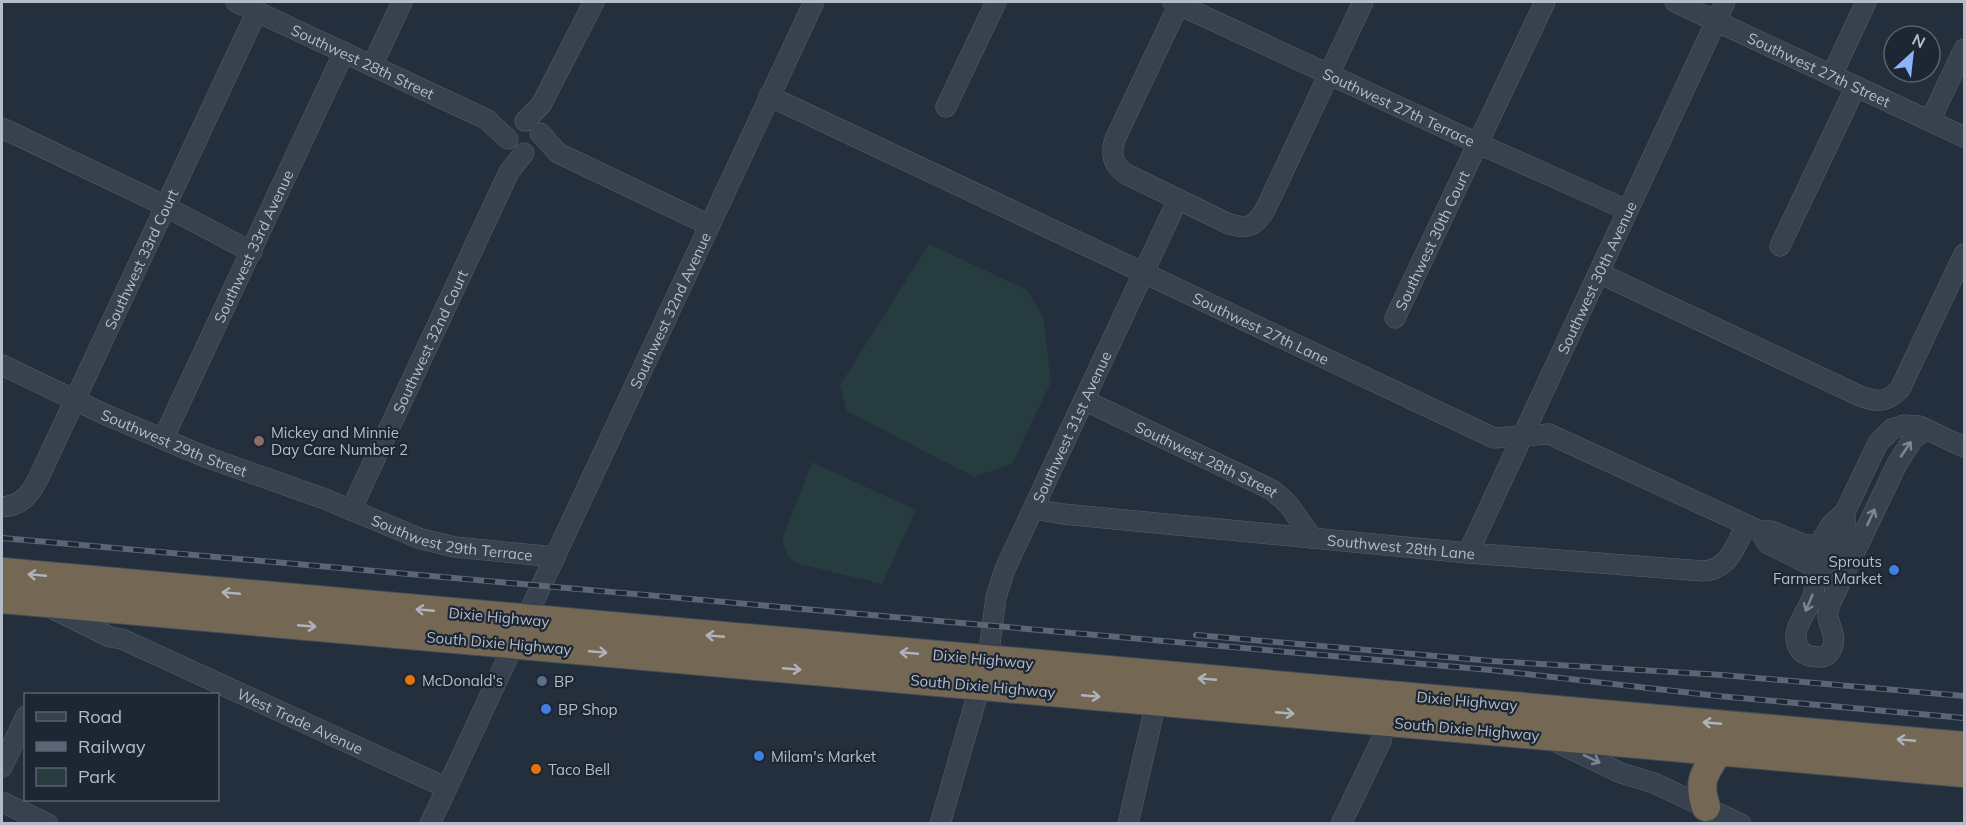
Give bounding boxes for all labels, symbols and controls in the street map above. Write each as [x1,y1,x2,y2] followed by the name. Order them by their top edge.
[288,20,437,103] street label: Southwest 28th Street
[1882,24,1942,84] north arrow
[1744,28,1894,111] street label: Southwest 27th Street
[1909,29,1929,52] text: N
[1320,63,1478,150] street label: Southwest 27th Terrace
[209,166,297,326] street label: Southwest 33rd Avenue
[1391,167,1473,313] street label: Southwest 30th Court
[100,186,182,332] street label: Southwest 33rd Court
[1553,198,1640,357] street label: Southwest 30th Avenue
[625,229,715,391] street label: Southwest 32nd Avenue
[388,267,471,416] street label: Southwest 32nd Court
[1190,288,1332,368] street label: Southwest 27th Lane
[1028,348,1115,506] street label: Southwest 31st Avenue
[98,404,250,480] street label: Southwest 29th Street
[1132,417,1282,501] street label: Southwest 28th Street
[271,423,408,459] place label: Mickey and Minnie Day Care Number 2
[252,434,266,448] marker: Mickey and Minnie Day Care Number 2
[1900,442,1912,458] one-way arrow
[1866,509,1877,527] one-way arrow
[369,510,533,564] street label: Southwest 29th Terrace
[1326,530,1476,563] street label: Southwest 28th Lane
[1773,552,1882,588] place label: Sprouts Farmers Market
[1887,563,1901,577] marker: Sprouts Farmers Market
[27,569,47,580] one-way arrow
[221,587,241,598] one-way arrow
[1803,593,1815,611] one-way arrow
[448,603,550,631] street label: Dixie Highway
[416,604,436,615] one-way arrow
[297,620,317,631] one-way arrow
[426,627,572,659] street label: South Dixie Highway
[706,630,726,641] one-way arrow
[932,645,1034,673] street label: Dixie Highway
[588,646,608,657] one-way arrow
[899,647,919,658] one-way arrow
[782,664,802,675] one-way arrow
[910,670,1056,702] street label: South Dixie Highway
[422,671,503,690] place label: McDonald's
[554,672,574,691] place label: BP
[403,673,417,687] marker: McDonald's
[1198,673,1218,684] one-way arrow
[535,674,549,688] marker: BP
[234,684,366,758] street label: West Trade Avenue
[1416,687,1518,715] street label: Dixie Highway
[1081,691,1101,702] one-way arrow
[24,693,219,801] legend
[558,700,618,719] place label: BP Shop
[539,702,553,716] marker: BP Shop
[78,705,122,728] text: Road
[1275,708,1295,719] one-way arrow
[1394,713,1540,745] street label: South Dixie Highway
[1703,717,1722,728] one-way arrow
[1897,734,1917,745] one-way arrow
[78,735,146,758] text: Railway
[771,747,876,766] place label: Milam's Market
[752,749,766,763] marker: Milam's Market
[1582,754,1600,766] one-way arrow
[548,760,610,779] place label: Taco Bell
[529,762,543,776] marker: Taco Bell
[78,765,117,788] text: Park

